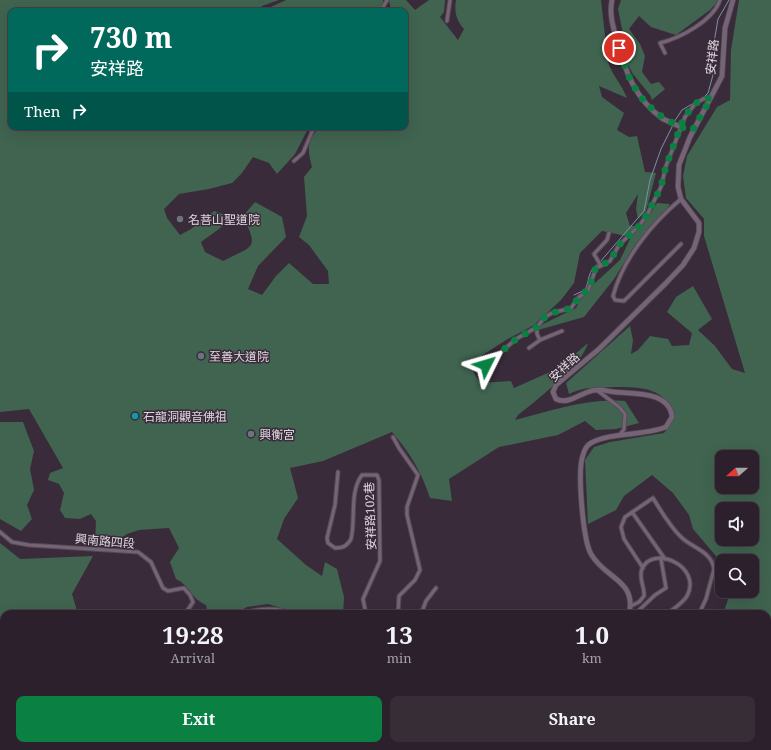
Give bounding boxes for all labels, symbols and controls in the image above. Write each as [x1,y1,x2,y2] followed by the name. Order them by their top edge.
[90,18,172,56] text: 730 m
[24,24,76,76] icon: right
[602,31,636,65] pin
[608,37,630,59] icon: arrive
[702,38,722,76] street label: 安祥路
[90,56,144,80] text: 安祥路
[68,100,90,122] icon: right
[24,101,60,121] text: Then
[188,211,260,228] place label: 名菩山聖道院
[175,214,185,224] marker: 名菩山聖道院
[465,344,507,386] position arrow
[209,348,269,365] place label: 至善大道院
[545,349,583,385] street label: 安祥路
[196,351,206,361] marker: 至善大道院
[143,408,227,425] place label: 石龍洞觀音佛祖
[130,411,140,421] marker: 石龍洞觀音佛祖
[259,426,295,443] place label: 興衡宮
[246,429,256,439] marker: 興衡宮
[715,450,759,494] north arrow
[715,450,759,598] map controls
[360,482,380,550] street label: 安祥路102巷
[715,502,759,546] button: sound
[74,530,136,552] street label: 興南路四段
[715,554,759,598] button: search
[162,618,224,651] text: 19:28
[386,618,413,651] text: 13
[575,618,609,651] text: 1.0
[171,649,215,667] text: Arrival
[387,649,412,667] text: min
[582,649,602,667] text: km
[16,696,382,742] button: Exit
[390,696,755,742] button: Share

